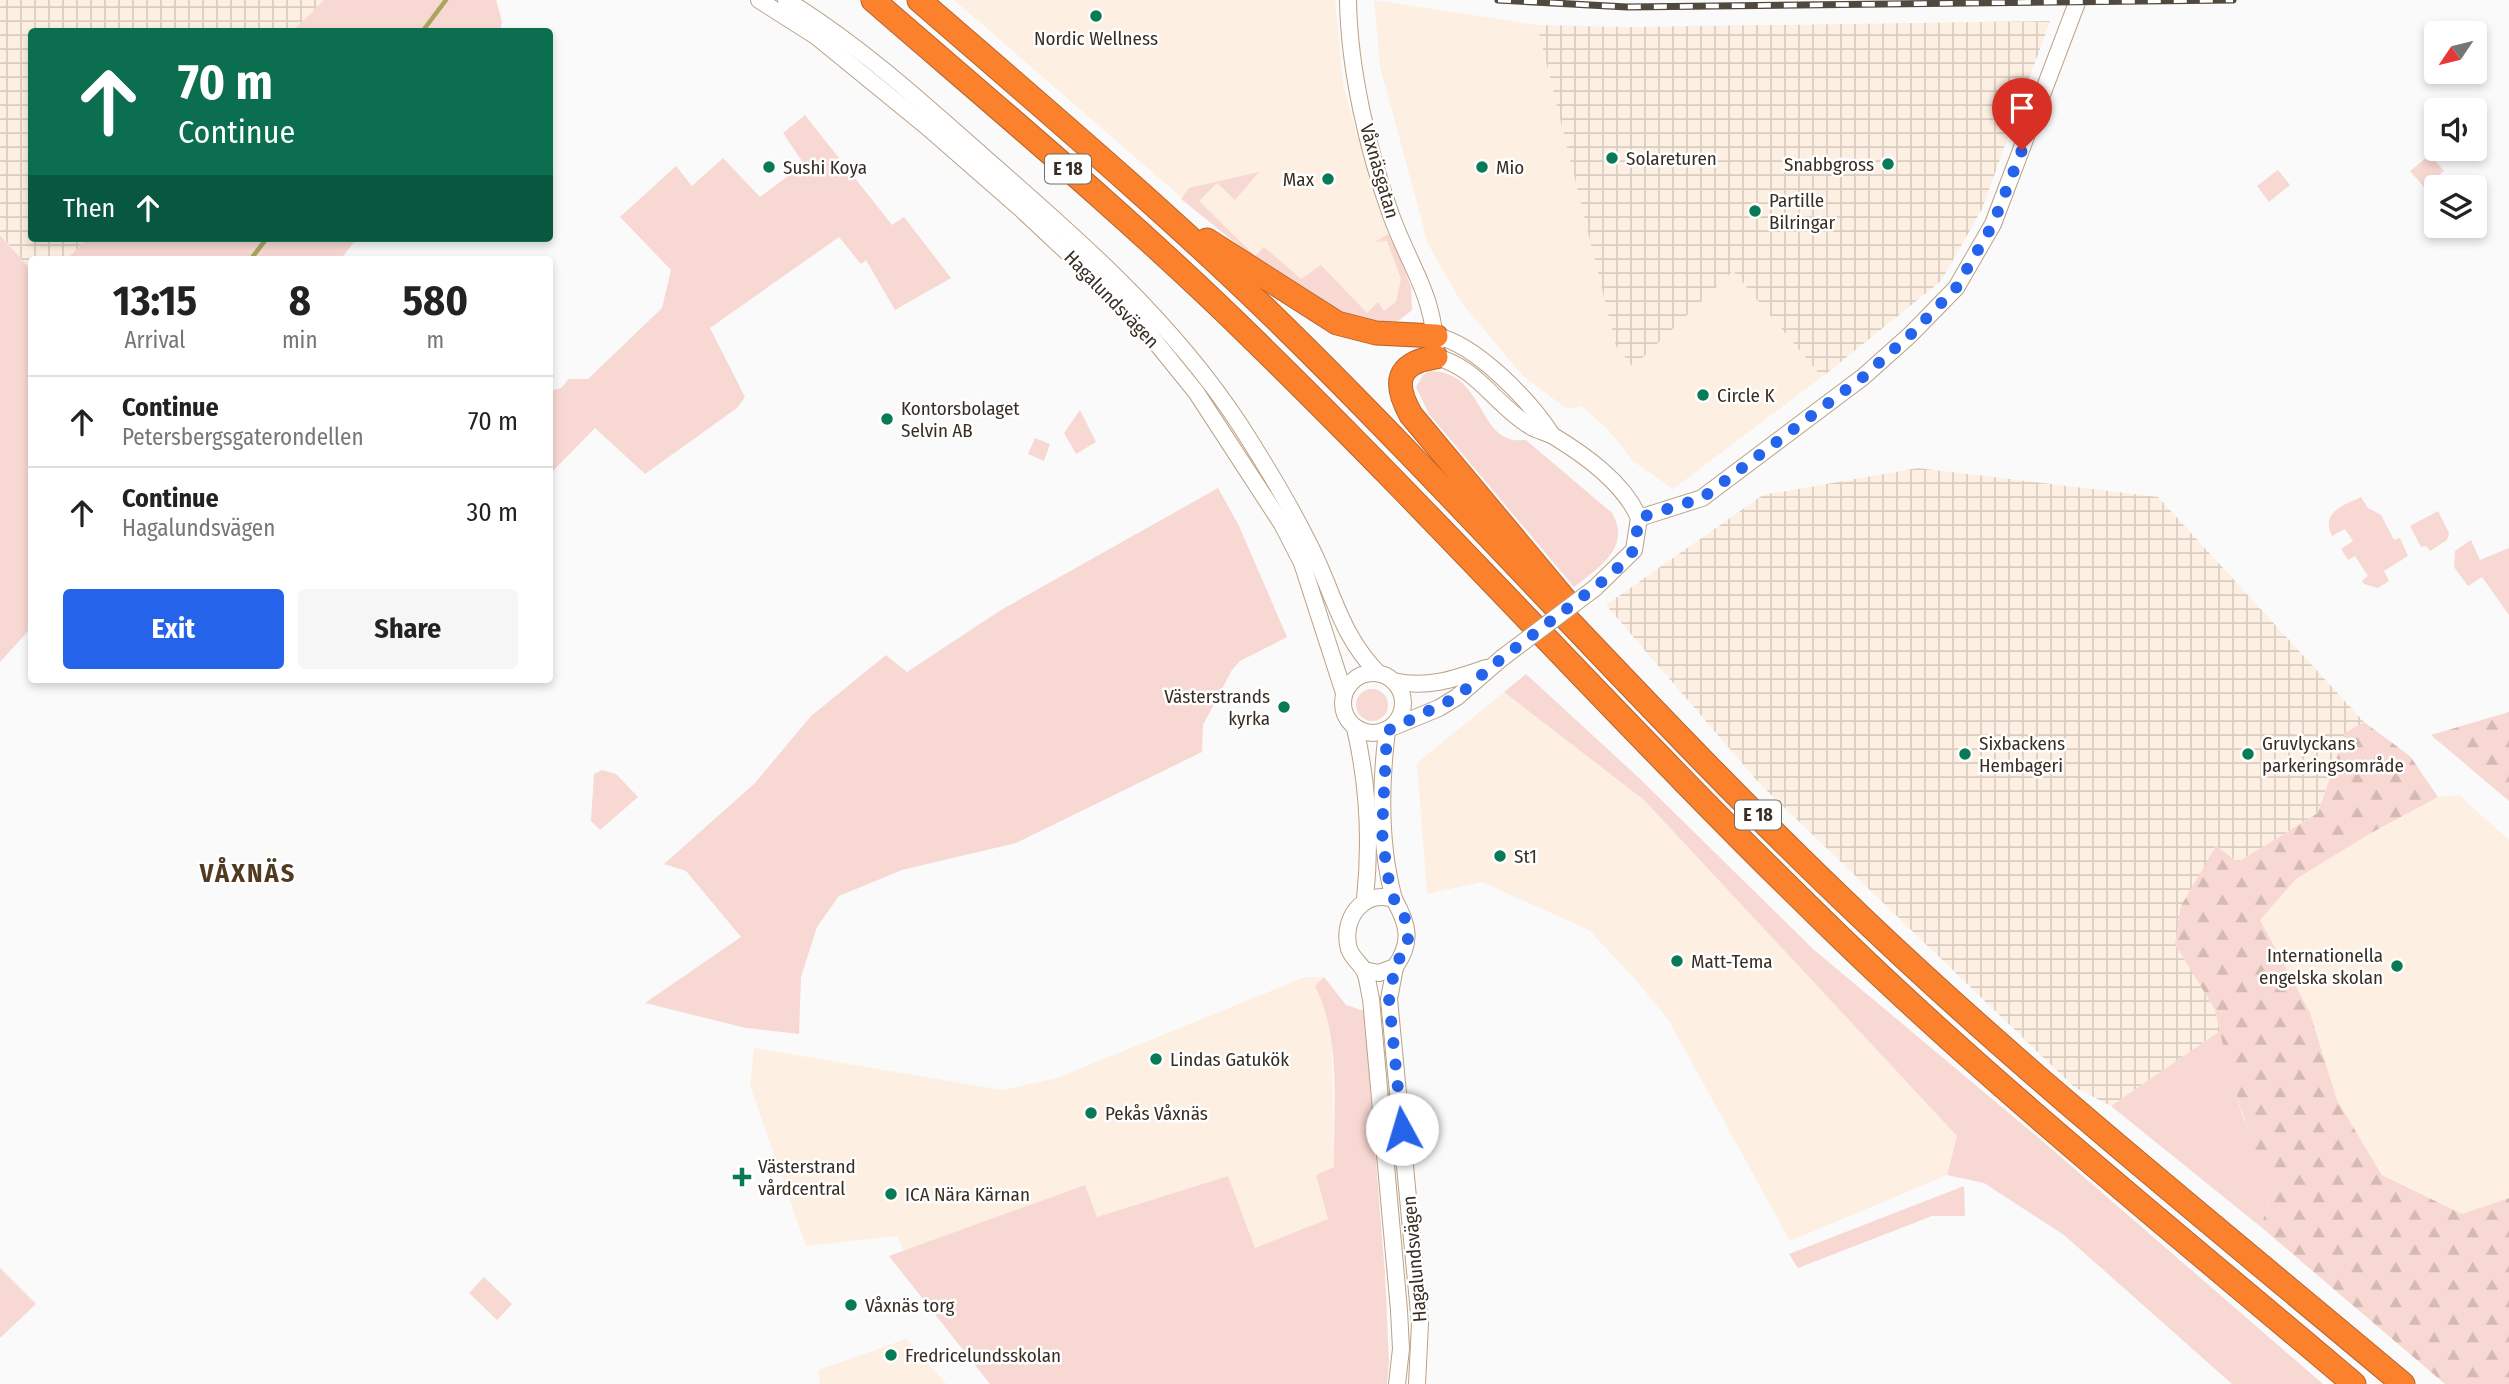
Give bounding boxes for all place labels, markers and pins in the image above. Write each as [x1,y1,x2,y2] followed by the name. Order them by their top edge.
[1088,8,1104,24] marker: Nordic Wellness
[1034,27,1158,50] place label: Nordic Wellness
[1992,78,2052,150] pin
[1626,147,1717,170] place label: Solareturen
[1604,150,1620,166] marker: Solareturen
[1784,153,1874,176] place label: Snabbgross
[783,156,867,179] place label: Sushi Koya
[1496,156,1524,179] place label: Mio
[1880,156,1896,172] marker: Snabbgross
[761,159,777,175] marker: Sushi Koya
[1474,159,1490,175] marker: Mio
[1283,168,1315,191] place label: Max
[1320,171,1336,187] marker: Max
[1769,189,1836,234] place label: Partille Bilringar
[1747,203,1763,219] marker: Partille Bilringar
[1717,384,1775,407] place label: Circle K
[1695,387,1711,403] marker: Circle K
[901,397,1020,442] place label: Kontorsbolaget Selvin AB
[879,411,895,427] marker: Kontorsbolaget Selvin AB
[1164,685,1270,730] place label: Västerstrands kyrka
[1276,699,1292,715] marker: Västerstrands kyrka
[1979,732,2065,777] place label: Sixbackens Hembageri
[2262,732,2404,777] place label: Gruvlyckans parkeringsområde
[1957,746,1973,762] marker: Sixbackens Hembageri
[2240,746,2256,762] marker: Gruvlyckans parkeringsområde
[1514,845,1537,868] place label: St1
[1492,848,1508,864] marker: St1
[2259,944,2383,989] place label: Internationella engelska skolan
[1691,950,1773,973] place label: Matt-Tema
[1669,953,1685,969] marker: Matt-Tema
[2389,958,2405,974] marker: Internationella engelska skolan
[1170,1048,1289,1071] place label: Lindas Gatukök
[1148,1051,1164,1067] marker: Lindas Gatukök
[1105,1102,1208,1125] place label: Pekås Våxnäs
[1083,1105,1099,1121] marker: Pekås Våxnäs
[758,1155,856,1200] place label: Västerstrand vårdcentral
[732,1167,752,1187] marker: Västerstrand vårdcentral
[905,1183,1030,1206] place label: ICA Nära Kärnan
[883,1186,899,1202] marker: ICA Nära Kärnan
[865,1294,955,1317] place label: Våxnäs torg
[843,1297,859,1313] marker: Våxnäs torg
[905,1344,1061,1367] place label: Fredricelundsskolan
[883,1347,899,1363] marker: Fredricelundsskolan

